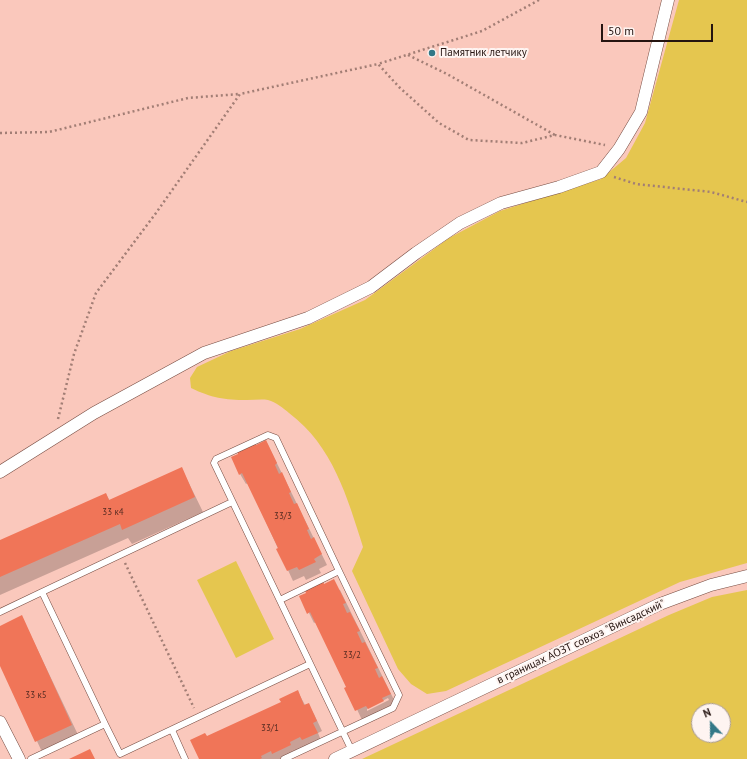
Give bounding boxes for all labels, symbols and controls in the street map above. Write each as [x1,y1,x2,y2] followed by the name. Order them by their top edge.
[603,16,715,42] scale bar
[608,23,634,38] text: 50 m
[440,46,527,60] place label: Памятник летчику
[427,48,437,58] marker: Памятник летчику
[102,507,124,517] house number: 33 к4
[274,511,292,521] house number: 33/3
[495,597,667,687] street label: в границах АОЗТ совхоз "Винсадский"
[343,650,361,660] house number: 33/2
[25,690,47,700] house number: 33 к5
[691,703,731,743] north arrow
[701,705,713,721] text: N
[261,723,279,733] house number: 33/1

